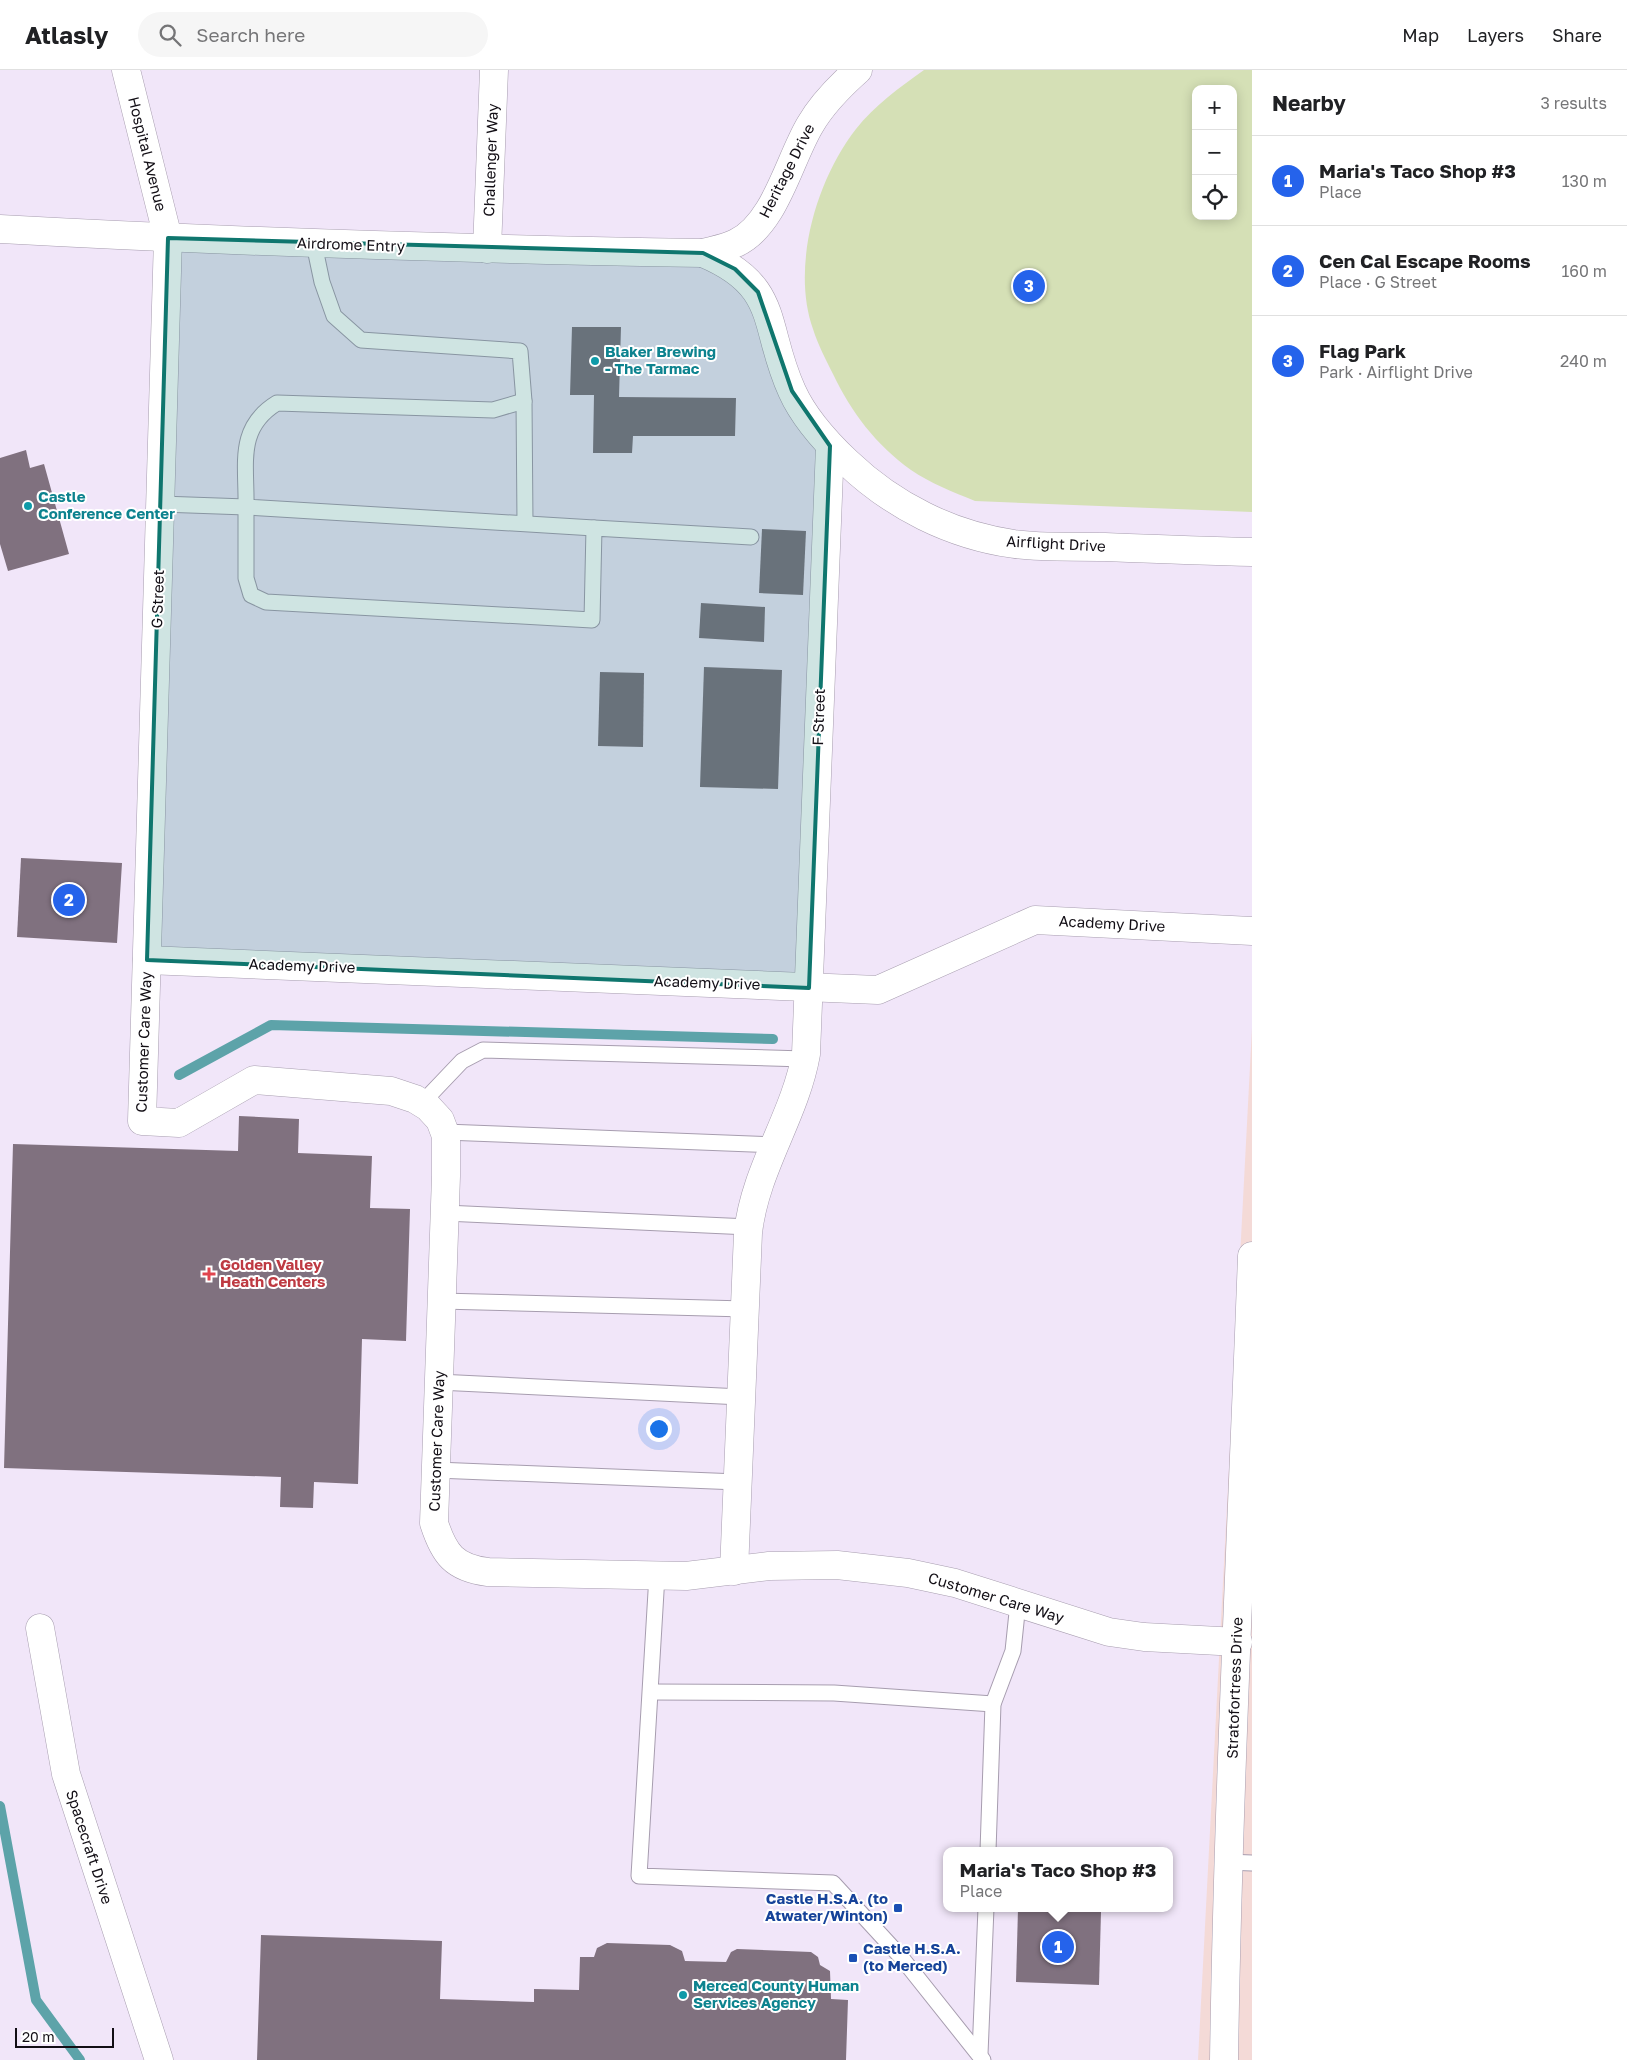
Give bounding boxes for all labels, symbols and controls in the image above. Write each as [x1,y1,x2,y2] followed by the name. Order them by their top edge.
[138,12,488,57] search box
[25,20,108,49] text: Atlasly
[156,21,184,49] icon: search
[196,23,305,46] text: Search here
[1402,24,1439,46] text: Map
[1467,24,1524,46] text: Layers
[1552,24,1602,46] text: Share
[1192,85,1237,220] map controls
[1192,85,1237,130] button: +
[1272,90,1346,116] text: Nearby
[1540,93,1607,113] text: 3 results
[125,95,171,213] street label: Hospital Avenue
[479,103,501,217] street label: Challenger Way
[755,120,818,221] street label: Heritage Drive
[1192,130,1237,175] button: −
[1319,159,1516,182] text: Maria's Taco Shop #3
[1284,171,1292,191] text: 1
[1562,171,1607,191] text: 130 m
[1192,175,1237,220] button: locate
[1319,182,1362,202] text: Place
[297,233,406,255] street label: Airdrome Entry
[1319,249,1531,272] text: Cen Cal Escape Rooms
[1283,261,1293,281] text: 2
[1561,261,1607,281] text: 160 m
[1013,267,1045,305] pin: 3
[1319,272,1437,292] text: Place · G Street
[1319,339,1406,362] text: Flag Park
[605,342,716,377] place label: Blaker Brewing - The Tarmac
[1283,351,1293,371] text: 3
[1560,351,1607,371] text: 240 m
[589,355,601,367] marker: Blaker Brewing - The Tarmac
[1319,362,1473,382] text: Park · Airflight Drive
[38,487,175,522] place label: Castle Conference Center
[22,500,34,512] marker: Castle Conference Center
[1006,531,1107,555] street label: Airflight Drive
[147,569,167,629] street label: G Street
[808,688,828,746] street label: F Street
[53,881,85,919] pin: 2
[1058,911,1166,935] street label: Academy Drive
[248,954,356,976] street label: Academy Drive
[132,971,154,1113] street label: Customer Care Way
[653,971,761,993] street label: Academy Drive
[220,1255,325,1290] place label: Golden Valley Heath Centers
[202,1267,216,1281] marker: Golden Valley Heath Centers
[425,1370,447,1512] street label: Customer Care Way
[646,1416,672,1442] your location
[926,1568,1067,1626] street label: Customer Care Way
[1223,1616,1245,1759] street label: Stratofortress Drive
[63,1787,117,1906] street label: Spacecraft Drive
[943,1847,1173,1912] popup
[960,1858,1156,1881] text: Maria's Taco Shop #3
[960,1881,1002,1901] text: Place
[765,1889,888,1924] place label: Castle H.S.A. (to Atwater/Winton)
[892,1902,904,1914] marker: Castle H.S.A. (to Atwater/Winton)
[1042,1928,1074,1966] pin: 1
[863,1939,961,1974] place label: Castle H.S.A. (to Merced)
[847,1952,859,1964] marker: Castle H.S.A. (to Merced)
[693,1976,859,2011] place label: Merced County Human Services Agency
[677,1989,689,2001] marker: Merced County Human Services Agency
[15,2025,114,2048] scale bar
[22,2028,55,2045] text: 20 m

